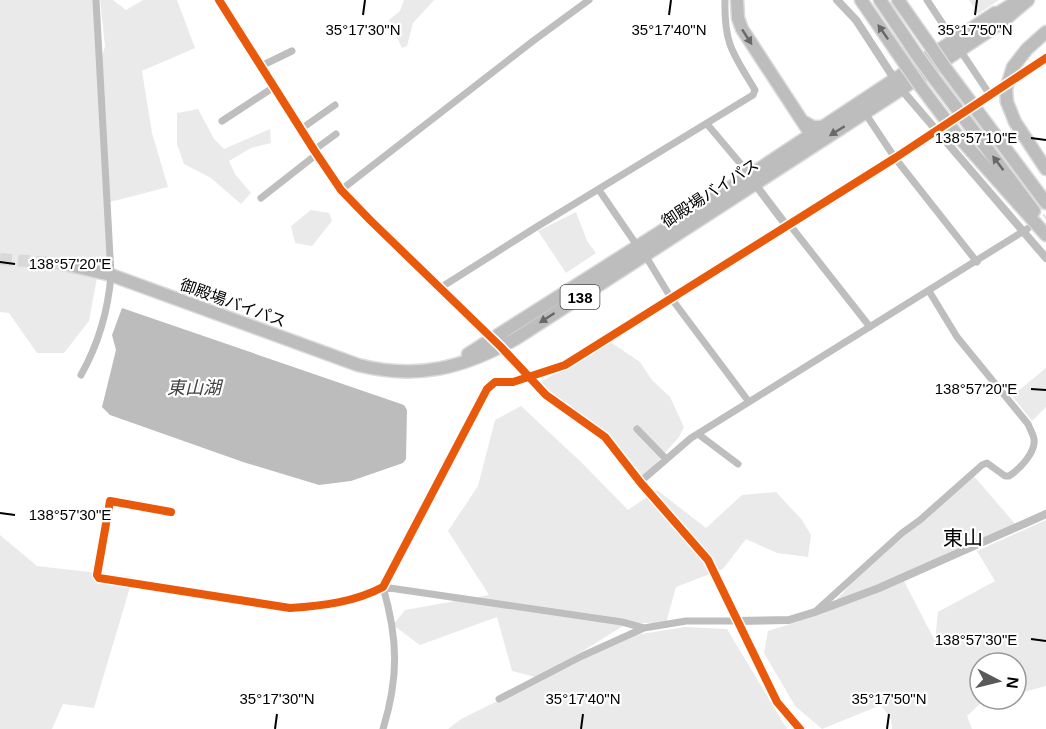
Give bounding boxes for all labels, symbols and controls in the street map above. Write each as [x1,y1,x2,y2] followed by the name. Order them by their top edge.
[325,21,401,38] text: 35°17'30"N
[631,21,707,38] text: 35°17'40"N
[937,21,1013,38] text: 35°17'50"N
[878,24,889,40] one-way arrow
[742,28,753,45] one-way arrow
[829,125,845,136] one-way arrow
[935,129,1017,146] text: 138°57'10"E
[659,155,761,231] street label: 御殿場バイパス
[992,156,1004,171] one-way arrow
[29,255,111,272] text: 138°57'20"E
[178,276,288,330] street label: 御殿場バイパス
[560,285,600,309] road number: 138
[540,312,556,324] one-way arrow
[167,378,224,398] water label: 東山湖
[935,380,1017,397] text: 138°57'20"E
[29,506,111,523] text: 138°57'30"E
[943,527,983,549] district label: 東山
[935,631,1017,648] text: 138°57'30"E
[968,651,1028,711] north arrow
[1003,676,1022,690] text: N
[239,690,315,707] text: 35°17'30"N
[545,690,621,707] text: 35°17'40"N
[851,690,927,707] text: 35°17'50"N

